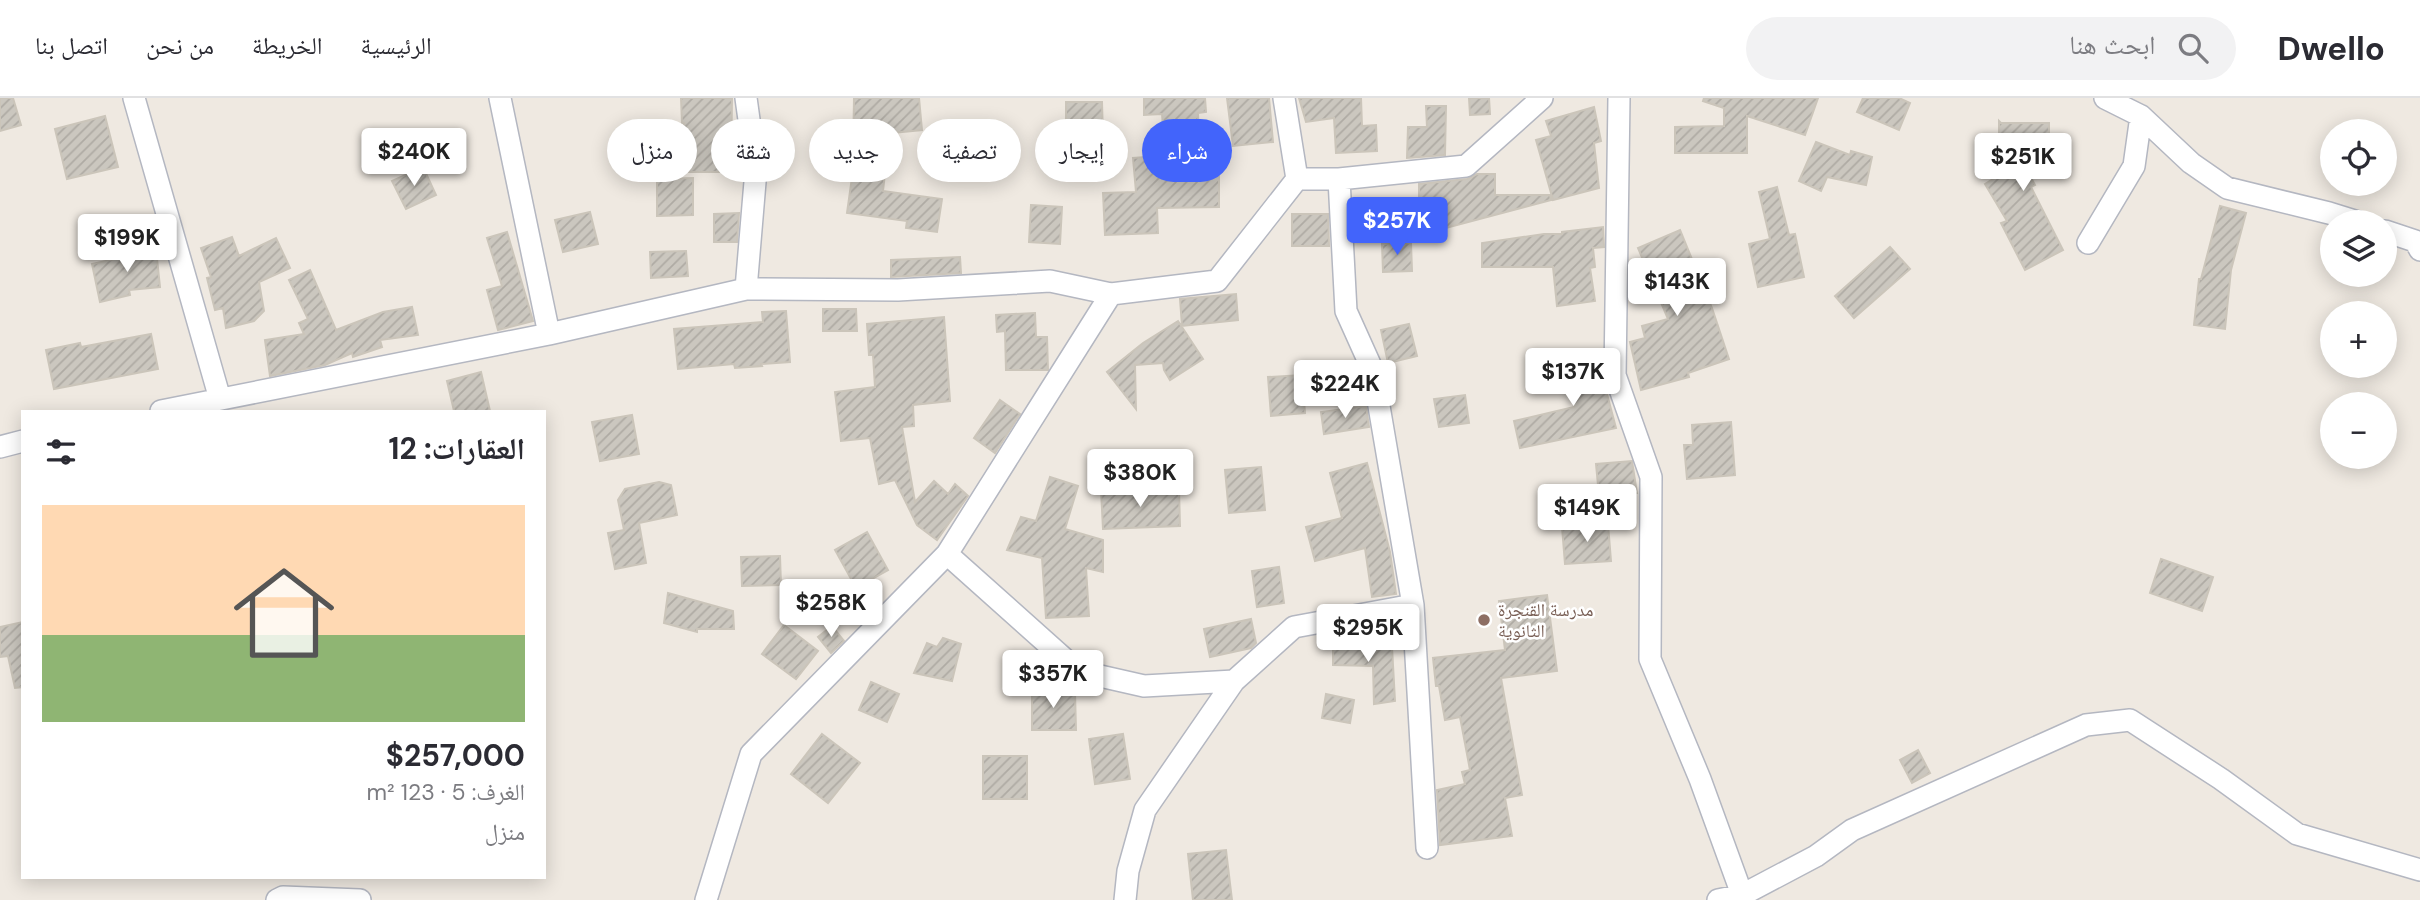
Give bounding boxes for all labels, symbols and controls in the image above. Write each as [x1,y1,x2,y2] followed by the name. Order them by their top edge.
[1746,17,2236,80] search box
[2278,27,2385,70] text: Dwello
[2069,28,2156,62] text: ابحث هنا
[2174,29,2212,67] icon: search
[35,30,108,61] text: اتصل بنا
[146,30,214,61] text: من نحن
[252,30,323,61] text: الخريطة
[361,30,432,61] text: الرئيسية
[607,119,697,182] chip: منزل
[711,119,795,182] chip: شقة
[809,119,903,182] chip: جديد
[917,119,1021,182] chip: تصفية
[1035,119,1128,182] chip: إيجار
[1142,119,1232,182] chip: شراء
[2320,119,2397,469] map controls
[2320,119,2397,196] button: locate
[365,129,463,188] pin: $240K
[1974,134,2072,193] pin: $251K
[377,136,451,166] text: $240K
[1991,141,2055,171] text: $251K
[1348,198,1446,257] pin: $257K
[1363,205,1431,235] text: $257K
[2320,210,2397,287] button: layers
[78,214,176,274] pin: $199K
[94,222,160,252] text: $199K
[1628,258,1726,318] pin: $143K
[1644,266,1710,296] text: $143K
[2320,301,2397,378] button: +
[1524,348,1622,408] pin: $137K
[1541,356,1605,386] text: $137K
[1296,360,1394,420] pin: $224K
[1310,368,1380,398] text: $224K
[2320,392,2397,469] button: −
[389,429,525,468] text: العقارات: 12
[42,433,80,471] icon: filters
[1091,450,1189,509] pin: $380K
[1103,457,1177,487] text: $380K
[1538,484,1636,544] pin: $149K
[1554,492,1620,522] text: $149K
[221,550,347,676] icon: home
[782,580,880,639] pin: $258K
[795,587,867,617] text: $258K
[1498,598,1593,643] place label: مدرسة القنجرة الثانوية
[1319,604,1417,664] pin: $295K
[1333,612,1404,642] text: $295K
[1476,612,1492,628] marker: مدرسة القنجرة الثانوية
[1004,650,1102,710] pin: $357K
[1018,658,1088,688] text: $357K
[386,736,525,775] text: $257,000
[366,777,525,807] text: الغرف: 5 · 123 m²
[485,817,525,847] text: منزل

